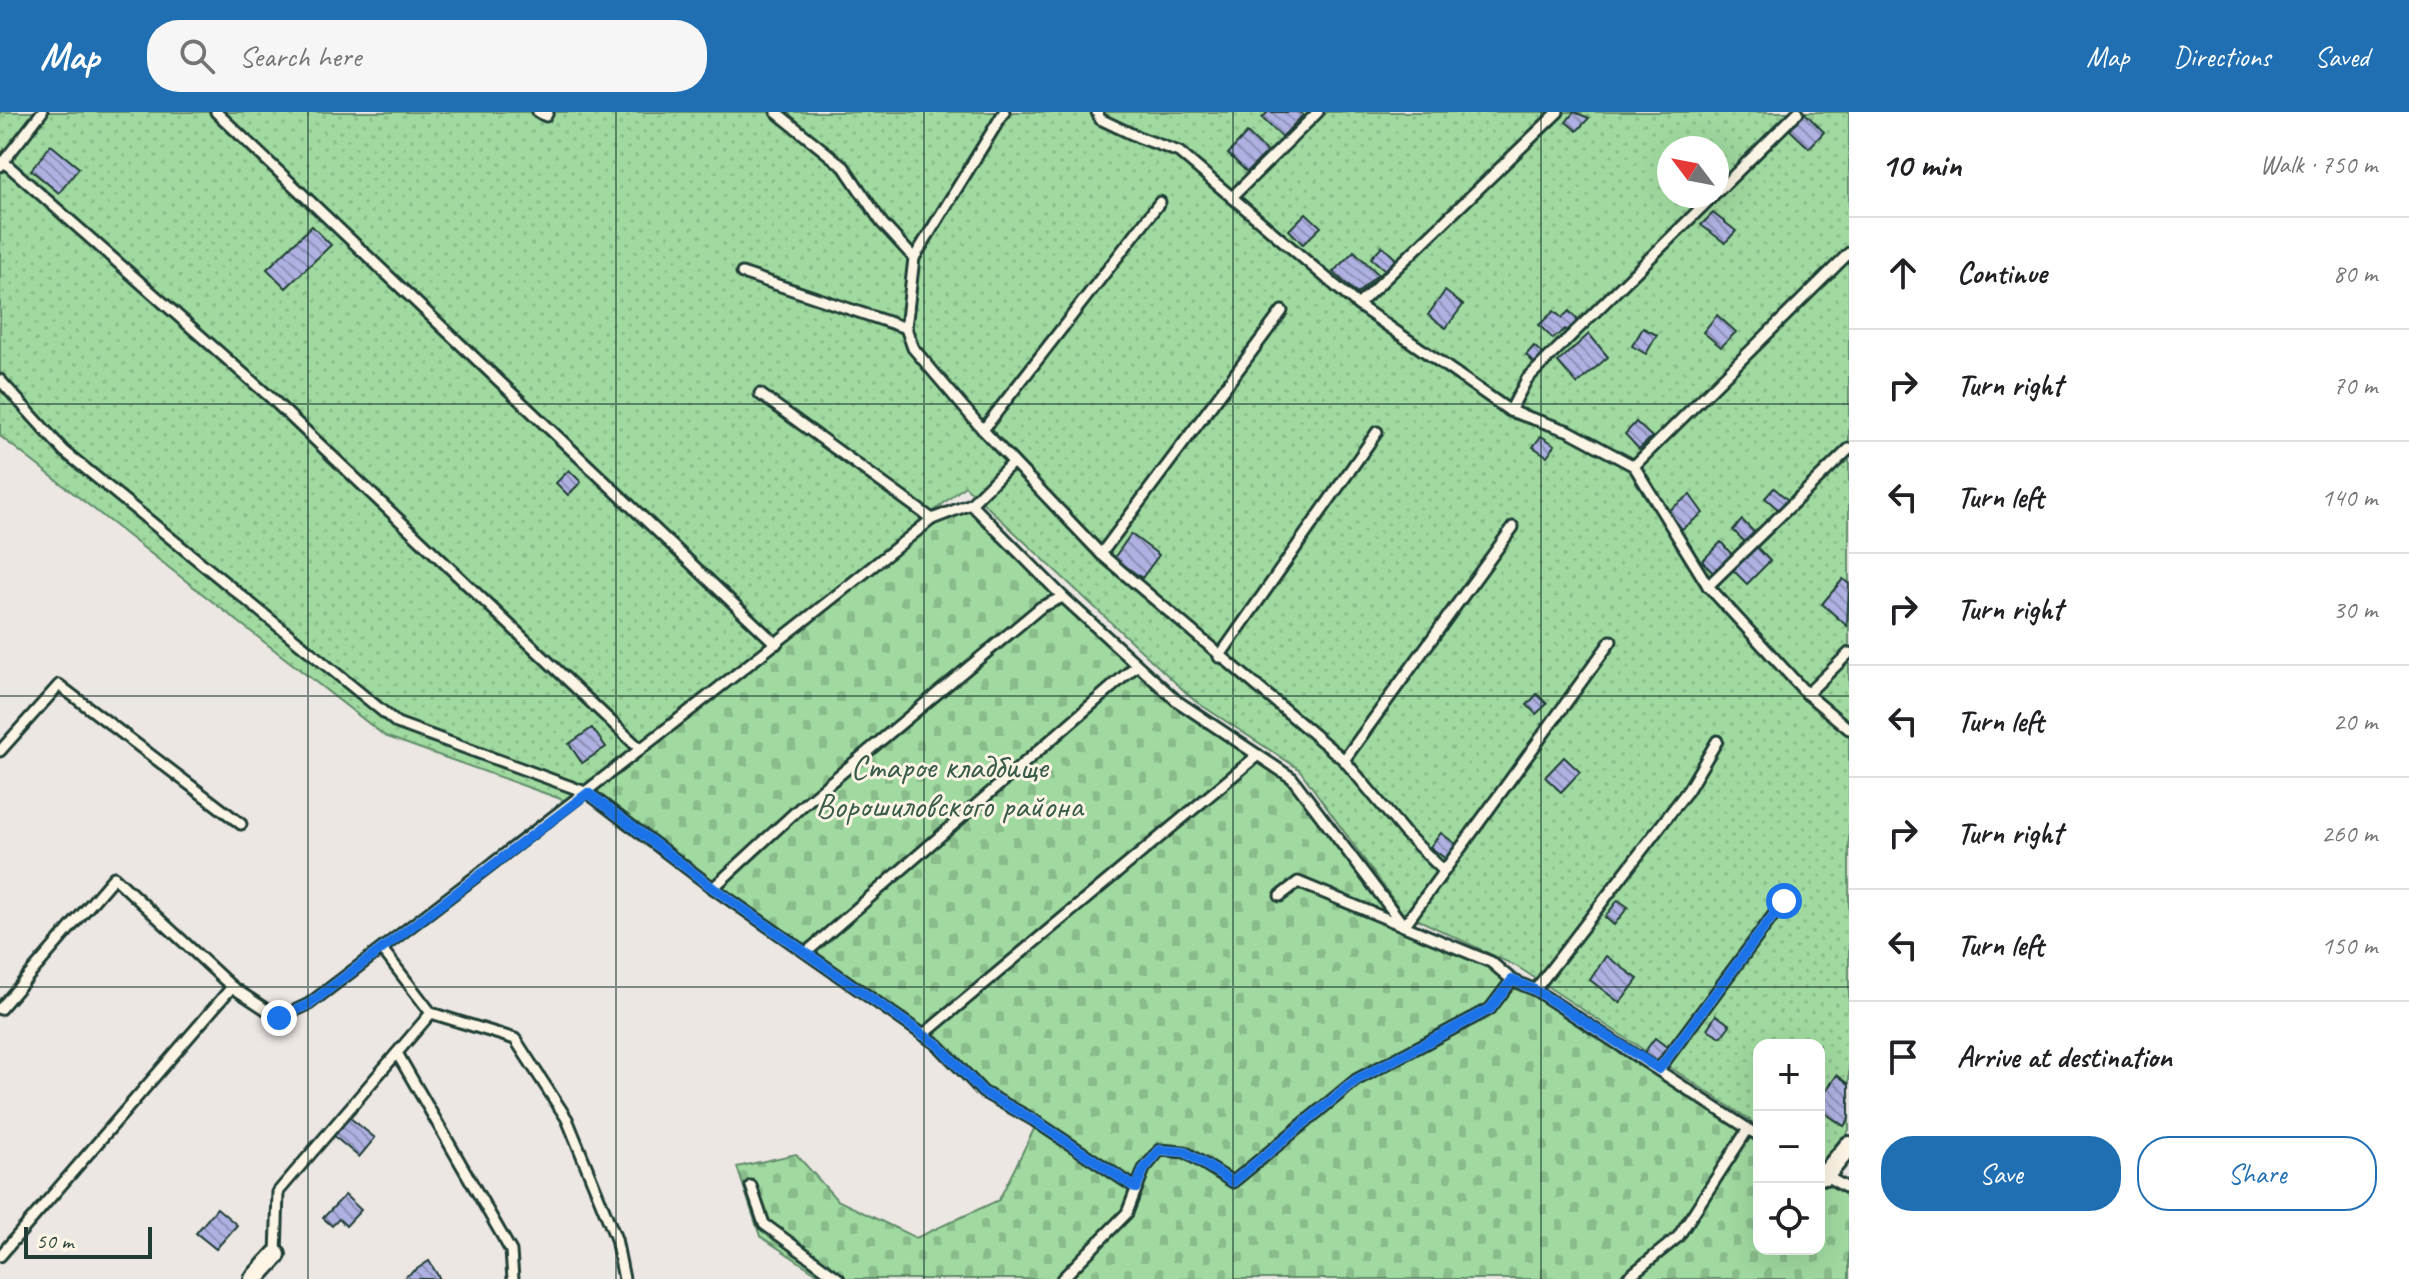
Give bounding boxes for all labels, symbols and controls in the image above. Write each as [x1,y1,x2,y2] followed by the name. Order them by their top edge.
[147,20,707,92] search box
[40,33,99,80] text: Map
[175,34,219,78] icon: search
[239,37,361,75] text: Search here
[2086,39,2129,74] text: Map
[2173,39,2271,74] text: Directions
[2315,39,2369,74] text: Saved
[1657,136,1729,208] north arrow
[1881,143,1961,186] text: 10 min
[2260,148,2377,181] text: Walk · 750 m
[1881,251,1925,295] icon: ahead
[1957,254,2047,292] text: Continue
[2333,257,2377,290] text: 80 m
[1881,363,1925,407] icon: right
[1957,366,2062,404] text: Turn right
[2333,369,2377,402] text: 70 m
[1881,475,1925,519] icon: left
[1957,478,2044,516] text: Turn left
[2321,481,2377,514] text: 140 m
[1881,587,1925,631] icon: right
[1957,590,2062,628] text: Turn right
[2333,593,2377,626] text: 30 m
[1881,699,1925,743] icon: left
[1957,702,2044,740] text: Turn left
[2333,705,2377,738] text: 20 m
[815,745,1085,827] park label: Старое кладбище Ворошиловского района
[1881,811,1925,855] icon: right
[1957,814,2062,852] text: Turn right
[2321,817,2377,850] text: 260 m
[1766,883,1802,919] route start
[1881,923,1925,967] icon: left
[1957,926,2044,964] text: Turn left
[2321,929,2377,962] text: 150 m
[261,1000,297,1036] route end
[1881,1035,1925,1079] icon: arrive
[1957,1038,2172,1076] text: Arrive at destination
[1753,1039,1825,1255] map controls
[1753,1039,1825,1111] button: +
[1753,1111,1825,1183] button: −
[1881,1136,2121,1211] button: Save
[2137,1136,2377,1211] button: Share
[1753,1183,1825,1255] button: locate
[24,1223,152,1259] scale bar
[36,1227,73,1255] text: 50 m

